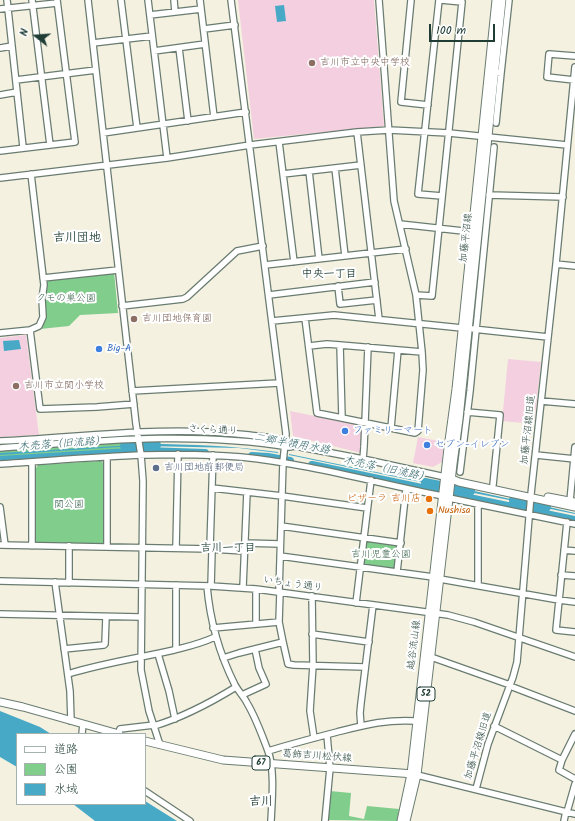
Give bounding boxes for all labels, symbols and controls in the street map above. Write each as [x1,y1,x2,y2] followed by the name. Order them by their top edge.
[16,16,56,56] north arrow
[431,16,497,42] scale bar
[436,21,466,40] text: 100 m
[15,27,34,38] text: N
[320,57,410,69] place label: 吉川市立中央中学校
[307,58,317,68] marker: 吉川市立中央中学校
[458,213,476,263] street label: 加藤平沼線
[53,232,101,246] district label: 吉川団地
[302,268,356,282] district label: 中央一丁目
[36,293,96,305] park label: クモの巣公園
[142,313,212,325] place label: 吉川団地保育園
[129,314,139,324] marker: 吉川団地保育園
[107,343,131,355] place label: Big-A
[94,344,104,354] marker: Big-A
[24,380,104,392] place label: 吉川市立関小学校
[11,381,21,391] marker: 吉川市立関小学校
[519,395,539,465] street label: 加藤平沼線旧道
[188,424,238,438] street label: さくら通り
[353,425,433,437] place label: ファミリーマート
[340,426,350,436] marker: ファミリーマート
[253,432,331,458] water label: 二郷半領用水路
[18,435,106,455] water label: 木売落（旧流路）
[435,439,510,451] place label: セブン-イレブン
[422,440,432,450] marker: セブン-イレブン
[342,454,430,486] water label: 木売落（旧流路）
[164,462,244,474] place label: 吉川団地前郵便局
[151,463,161,473] marker: 吉川団地前郵便局
[347,493,421,505] place label: ピザーラ 吉川店
[424,494,434,504] marker: ピザーラ 吉川店
[54,499,84,511] park label: 関公園
[438,505,471,517] place label: Nushisa
[425,506,435,516] marker: Nushisa
[201,542,255,556] district label: 吉川一丁目
[351,549,411,561] park label: 吉川児童公園
[262,575,324,595] street label: いちょう通り
[406,619,424,671] street label: 越谷流山線
[417,687,435,701] road number: 52
[463,711,495,781] street label: 加藤平沼線旧道
[16,733,146,805] legend
[54,740,78,759] text: 道路
[282,749,352,765] street label: 葛飾吉川松伏線
[252,756,270,770] road number: 67
[54,760,78,779] text: 公園
[54,780,78,799] text: 水域
[249,796,273,810] district label: 吉川

